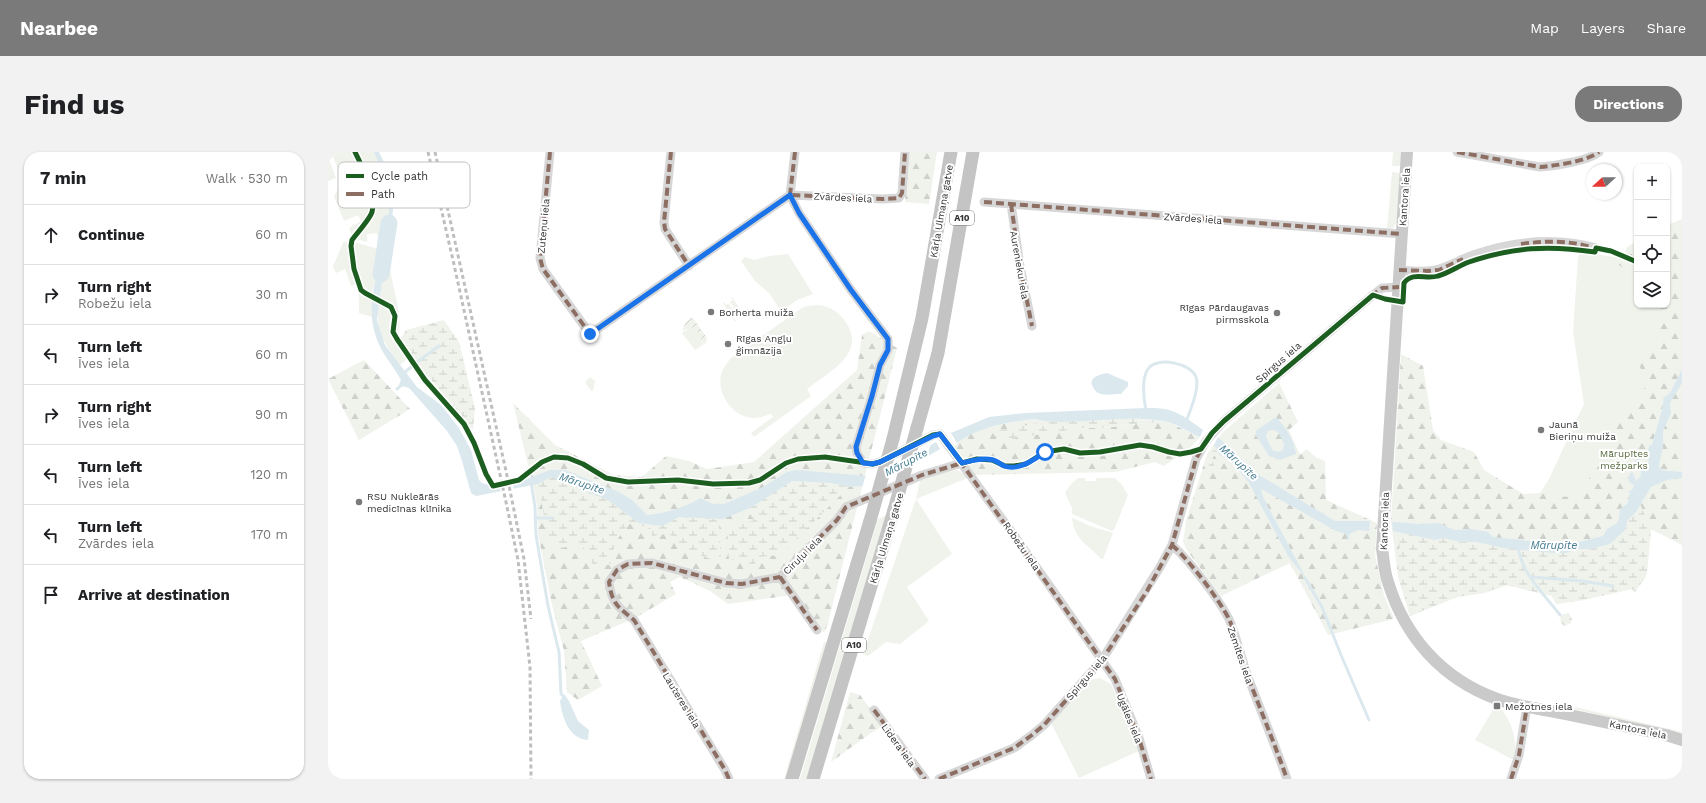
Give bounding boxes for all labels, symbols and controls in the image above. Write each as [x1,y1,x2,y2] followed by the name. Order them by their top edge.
[20,17,98,40] text: Nearbee
[1530,20,1559,36] text: Map
[1581,20,1625,36] text: Layers
[1647,20,1686,36] text: Share
[1575,86,1682,122] button: Directions
[24,88,124,121] text: Find us
[338,162,470,208] legend
[928,163,956,259] street label: Kārļa Ulmaņa gatve
[1586,164,1622,200] north arrow
[1634,164,1670,308] map controls
[1634,164,1670,200] button: +
[1397,167,1412,227] street label: Kantora iela
[40,168,86,188] text: 7 min
[371,170,428,183] text: Cycle path
[206,171,288,186] text: Walk · 530 m
[371,188,395,201] text: Path
[813,190,873,205] street label: Zvārdes iela
[536,198,552,254] street label: Zuteņu iela
[1634,200,1670,236] button: −
[950,211,974,225] road number: A10
[1163,211,1223,226] street label: Zvārdes iela
[40,224,62,246] icon: ahead
[78,226,145,244] text: Continue
[255,227,288,242] text: 60 m
[1008,230,1031,301] street label: Aurenieku iela
[1634,236,1670,272] button: locate
[1634,272,1670,308] button: layers
[78,278,151,296] text: Turn right
[40,284,62,306] icon: right
[256,287,288,302] text: 30 m
[78,296,152,311] text: Robežu iela
[1179,302,1269,325] place label: Rīgas Pārdaugavas pirmsskola
[706,307,716,317] marker: Borherta muiža
[719,307,794,318] place label: Borherta muiža
[1272,308,1282,318] marker: Rīgas Pārdaugavas pirmsskola
[581,325,599,343] route end
[736,333,792,356] place label: Rīgas Angļu ģimnāzija
[78,338,142,356] text: Turn left
[723,339,733,349] marker: Rīgas Angļu ģimnāzija
[1253,339,1303,385] street label: Spirgus iela
[40,344,62,366] icon: left
[255,347,288,362] text: 60 m
[78,356,130,371] text: Īves iela
[78,398,151,416] text: Turn right
[40,404,62,426] icon: right
[255,407,288,422] text: 90 m
[78,416,130,431] text: Īves iela
[1549,419,1616,443] place label: Jaunā Bieriņu muiža
[1536,425,1546,435] marker: Jaunā Bieriņu muiža
[1217,442,1261,483] water label: Mārupīte
[1036,443,1054,461] route start
[882,446,930,479] water label: Mārupīte
[1600,448,1648,471] park label: Mārupītes mežparks
[78,458,142,476] text: Turn left
[40,464,62,486] icon: left
[250,467,288,482] text: 120 m
[557,470,606,497] water label: Mārupīte
[78,476,130,491] text: Īves iela
[367,491,452,514] place label: RSU Nukleārās medicīnas klīnika
[867,491,907,585] street label: Kārļa Ulmaņa gatve
[1378,491,1391,550] street label: Kantora iela
[354,497,364,507] marker: RSU Nukleārās medicīnas klīnika
[78,518,142,536] text: Turn left
[1001,520,1043,573] street label: Robežu iela
[40,524,62,546] icon: left
[251,527,288,542] text: 170 m
[781,534,824,577] street label: Cīruļu iela
[78,536,154,551] text: Zvārdes iela
[1530,539,1578,552] water label: Mārupīte
[40,584,62,606] icon: arrive
[78,586,230,604] text: Arrive at destination
[1226,625,1256,686] street label: Zemītes iela
[842,638,866,652] road number: A10
[1064,652,1109,702] street label: Spirgus iela
[661,670,703,731] street label: Lauteres iela
[1115,692,1145,745] street label: Ugāles iela
[1492,701,1502,711] marker: Mežotnes iela
[1505,701,1573,712] place label: Mežotnes iela
[1608,718,1668,741] street label: Kantora iela
[879,722,918,769] street label: Līdera iela

